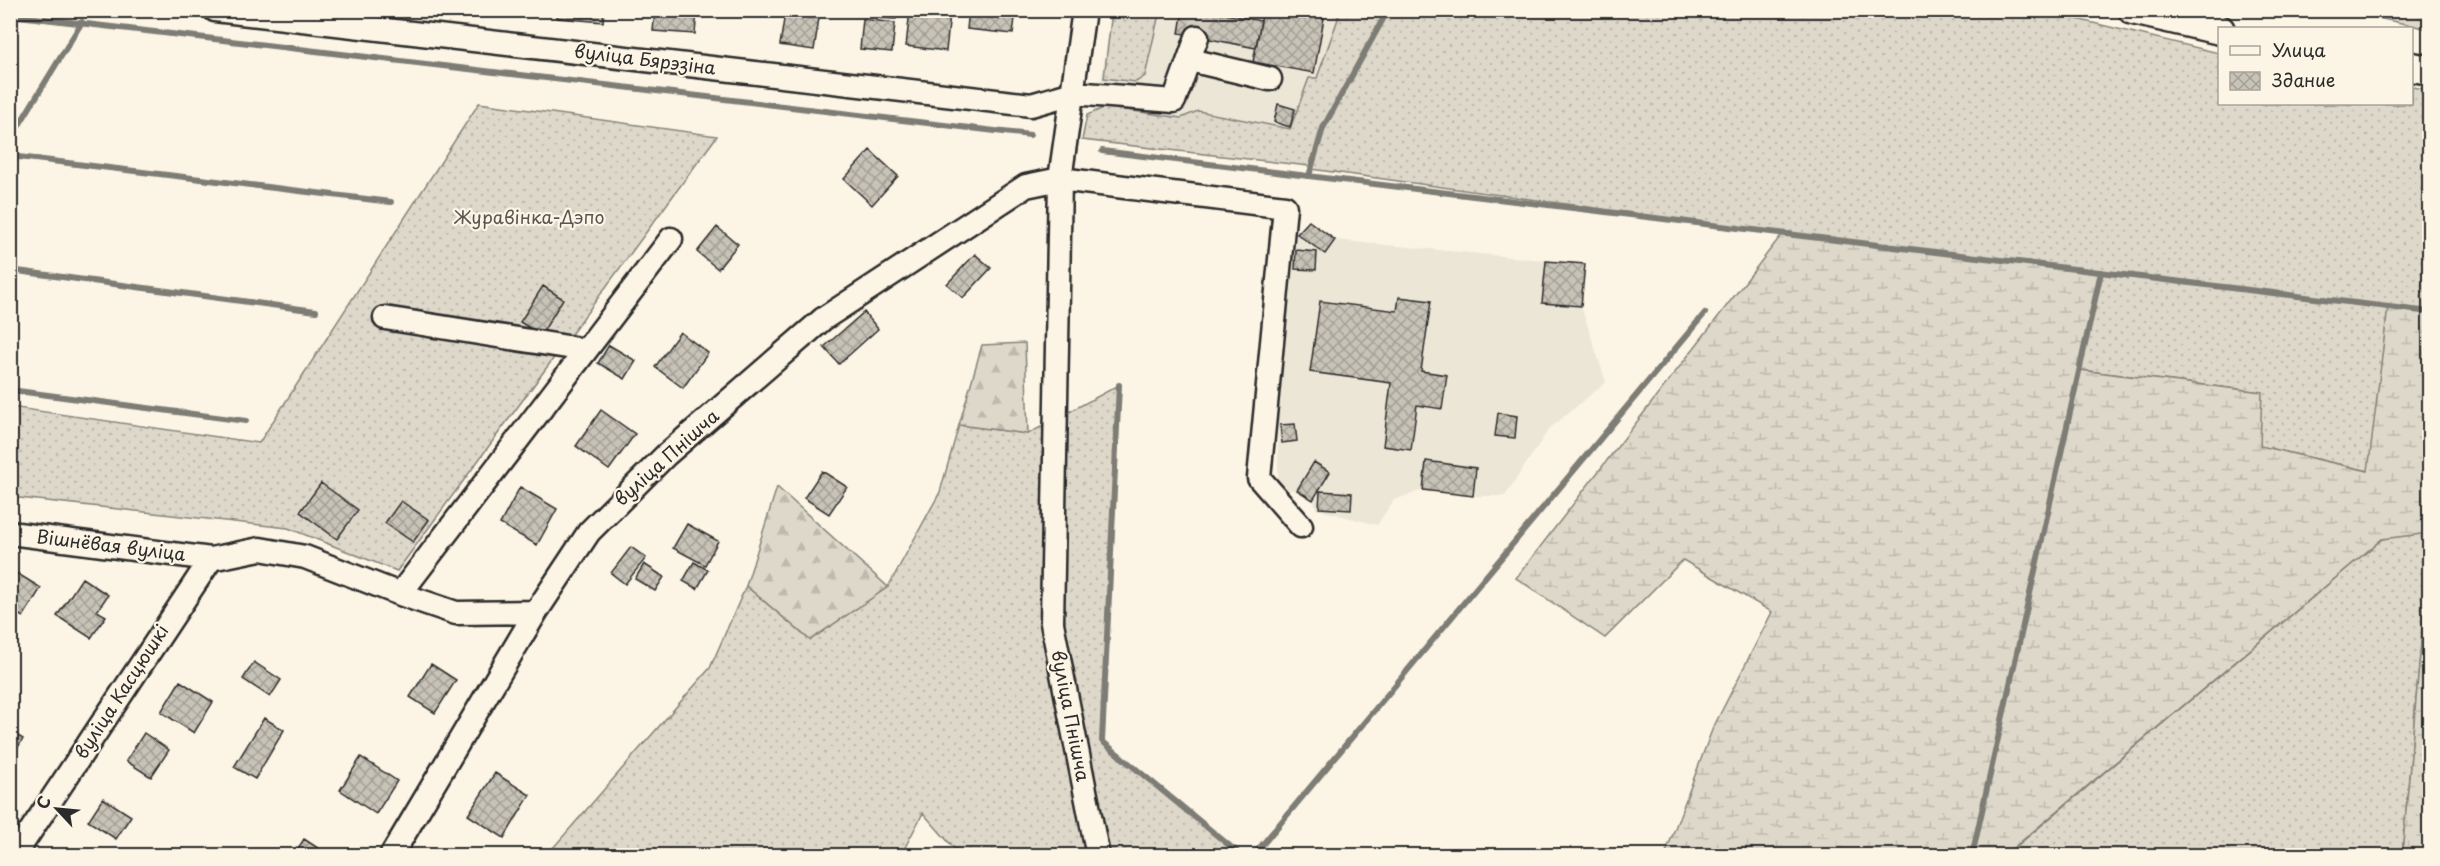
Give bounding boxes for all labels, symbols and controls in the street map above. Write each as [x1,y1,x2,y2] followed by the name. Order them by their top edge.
[2218,27,2413,105] legend
[573,36,718,81] street label: вуліца Бярэзіна
[2272,36,2326,63] text: Улица
[2272,66,2335,93] text: Здание
[453,203,605,230] park label: Журавінка-Дэпо
[608,402,725,511] street label: вуліца Пнішча
[35,522,187,567] street label: Вішнёвая вуліца
[67,619,174,764] street label: вуліца Касцюшкі
[1046,648,1098,784] street label: вуліца Пнішча
[27,779,87,839] north arrow
[29,791,56,813] text: С

